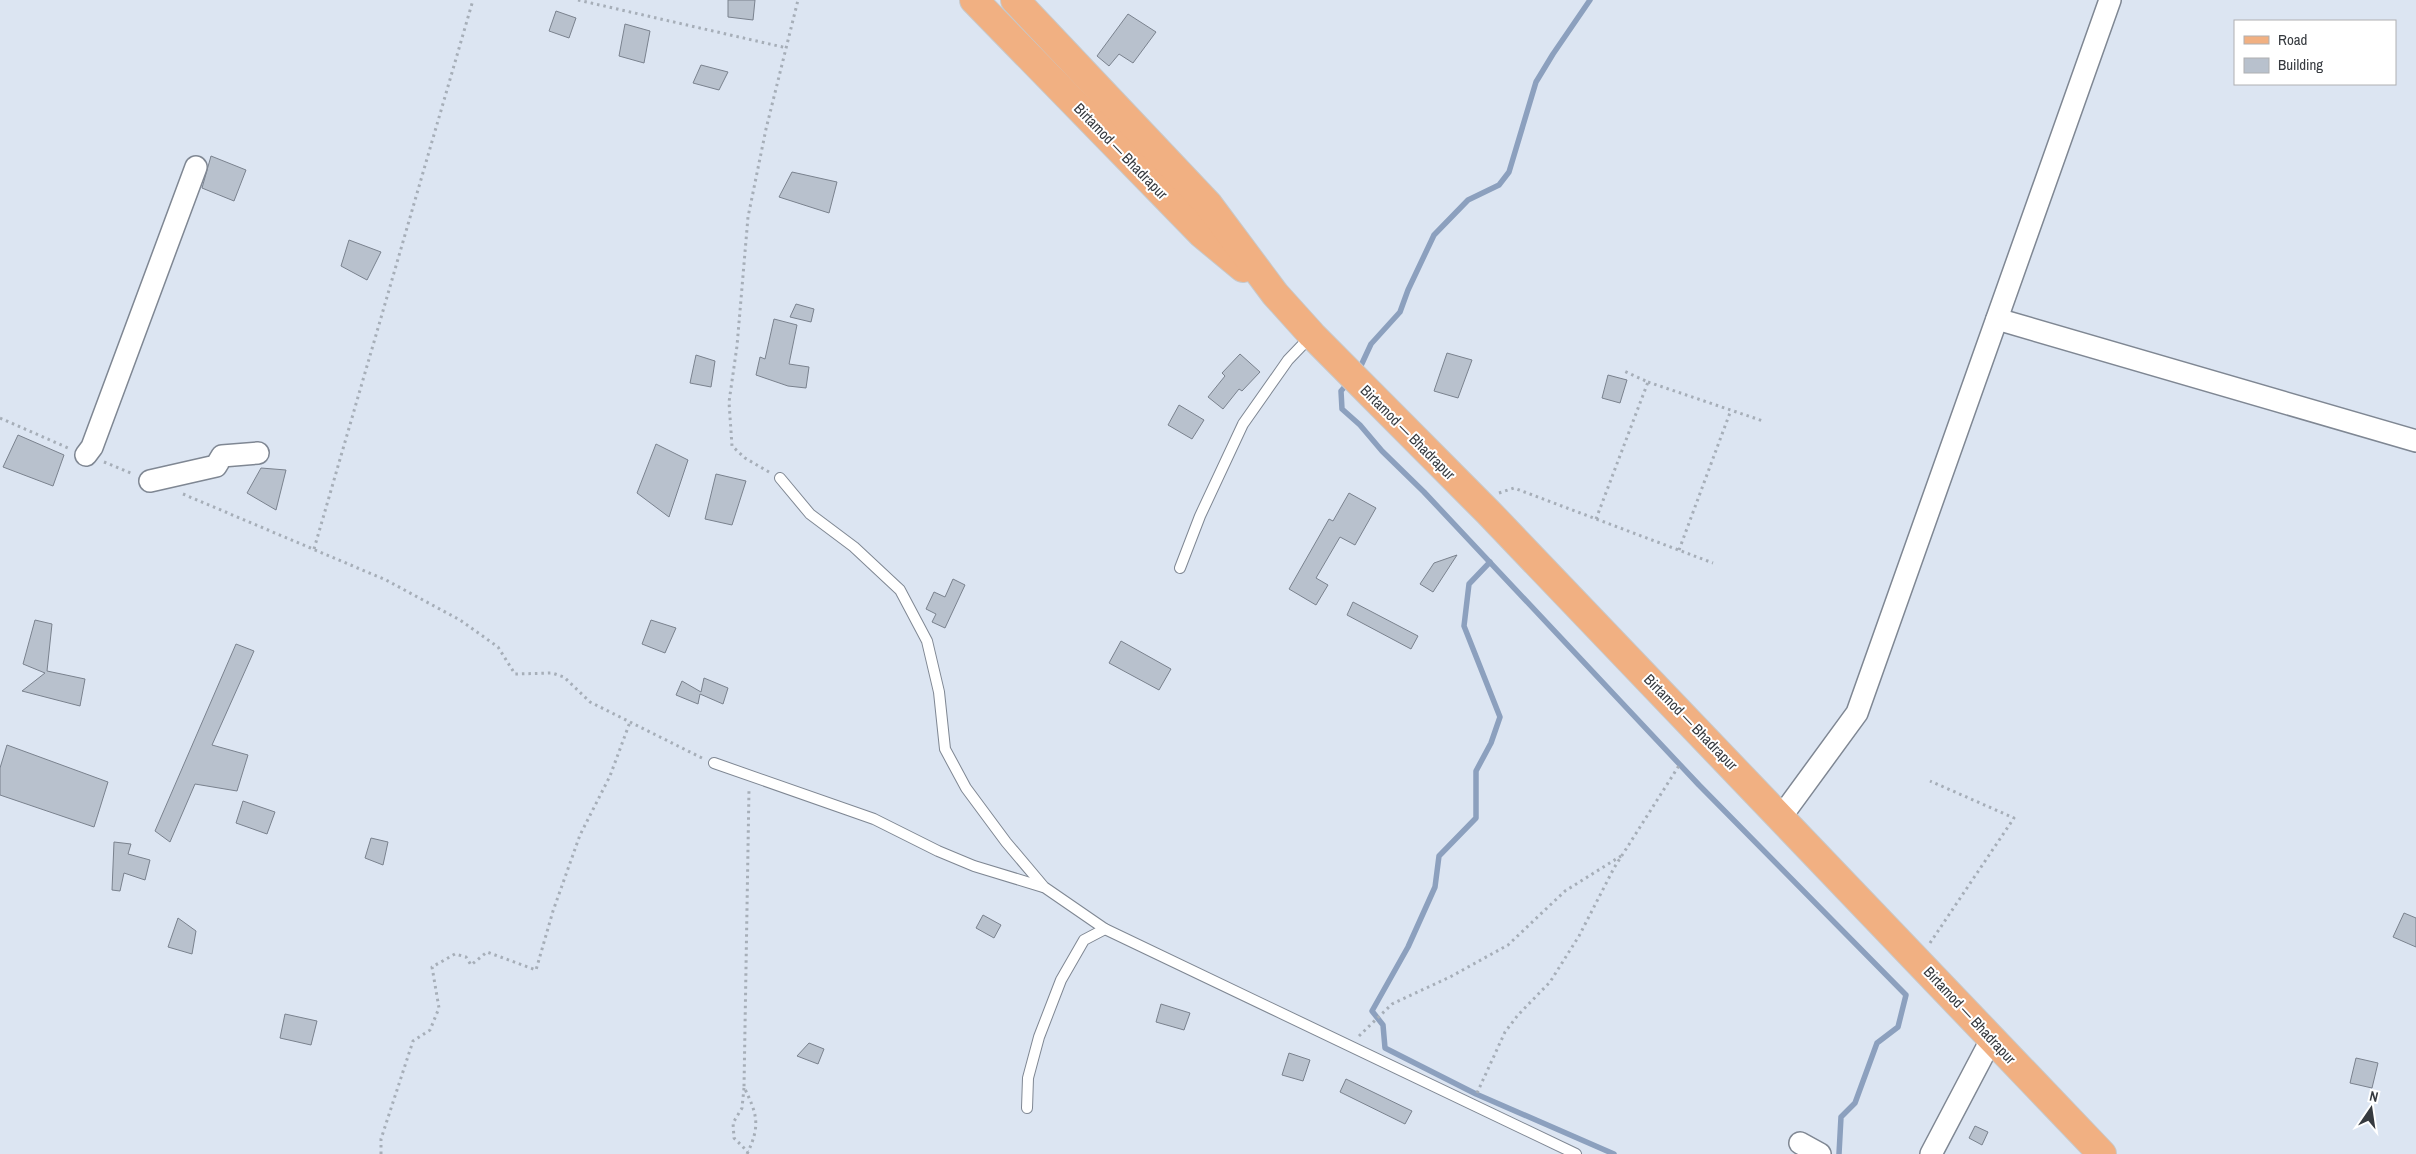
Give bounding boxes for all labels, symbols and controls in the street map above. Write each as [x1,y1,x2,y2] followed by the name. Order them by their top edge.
[2234,20,2396,85] legend
[2278,29,2307,50] text: Road
[2278,54,2323,75] text: Building
[1070,98,1172,204] street label: Birtamod — Bhadrapur
[1356,380,1460,484] street label: Birtamod — Bhadrapur
[1640,669,1742,775] street label: Birtamod — Bhadrapur
[1919,962,2021,1068] street label: Birtamod — Bhadrapur
[2346,1084,2396,1134] north arrow
[2368,1087,2380,1106] text: N

